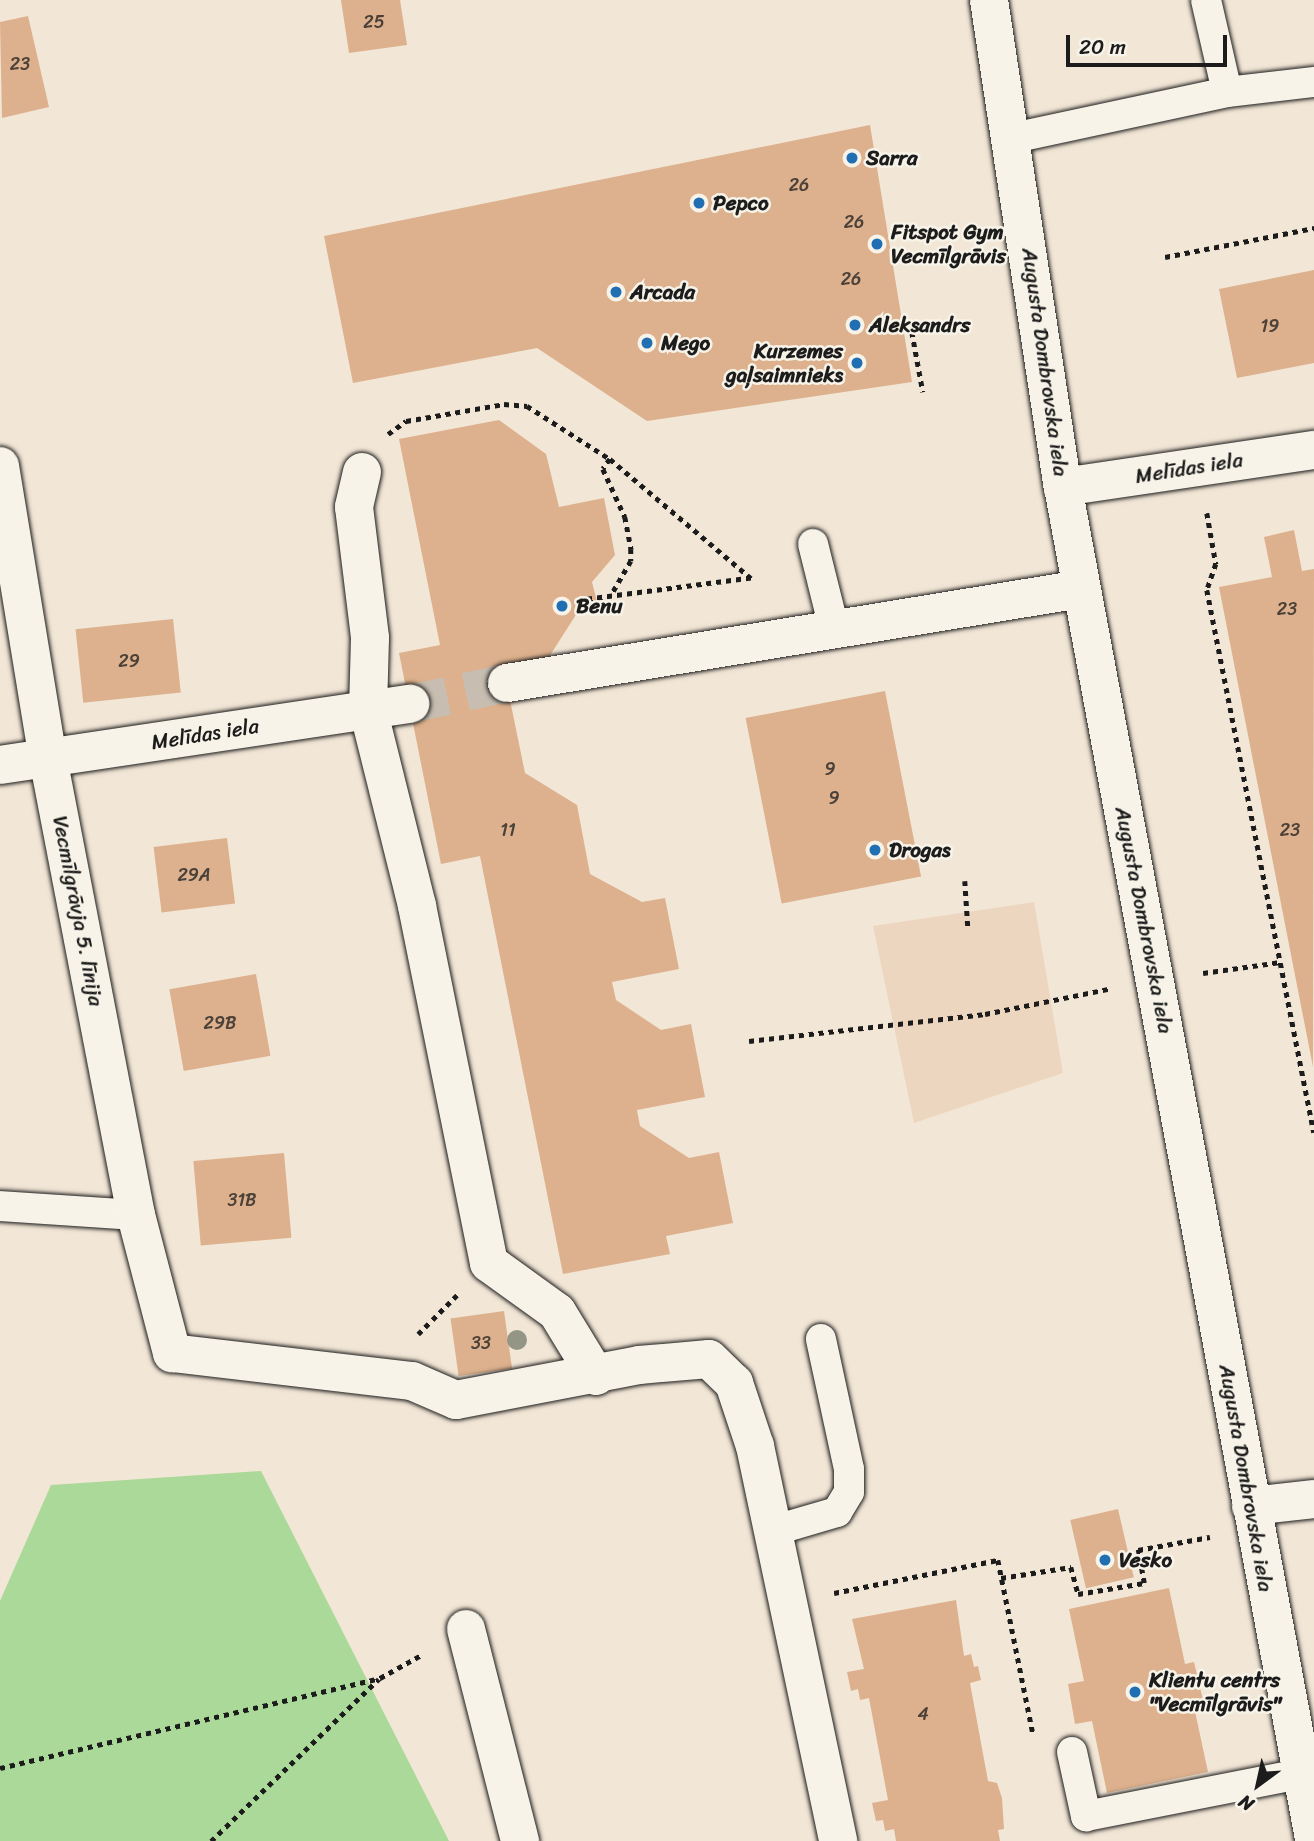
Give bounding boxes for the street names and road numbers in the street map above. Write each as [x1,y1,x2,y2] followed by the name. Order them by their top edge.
[1016,246,1074,478] street label: Augusta Dombrovska iela
[1133,447,1245,489] street label: Melīdas iela
[149,713,261,755] street label: Melīdas iela
[1110,804,1178,1036] street label: Augusta Dombrovska iela
[47,814,109,1008] street label: Vecmīlgrāvja 5. līnija
[1214,1362,1278,1594] street label: Augusta Dombrovska iela

